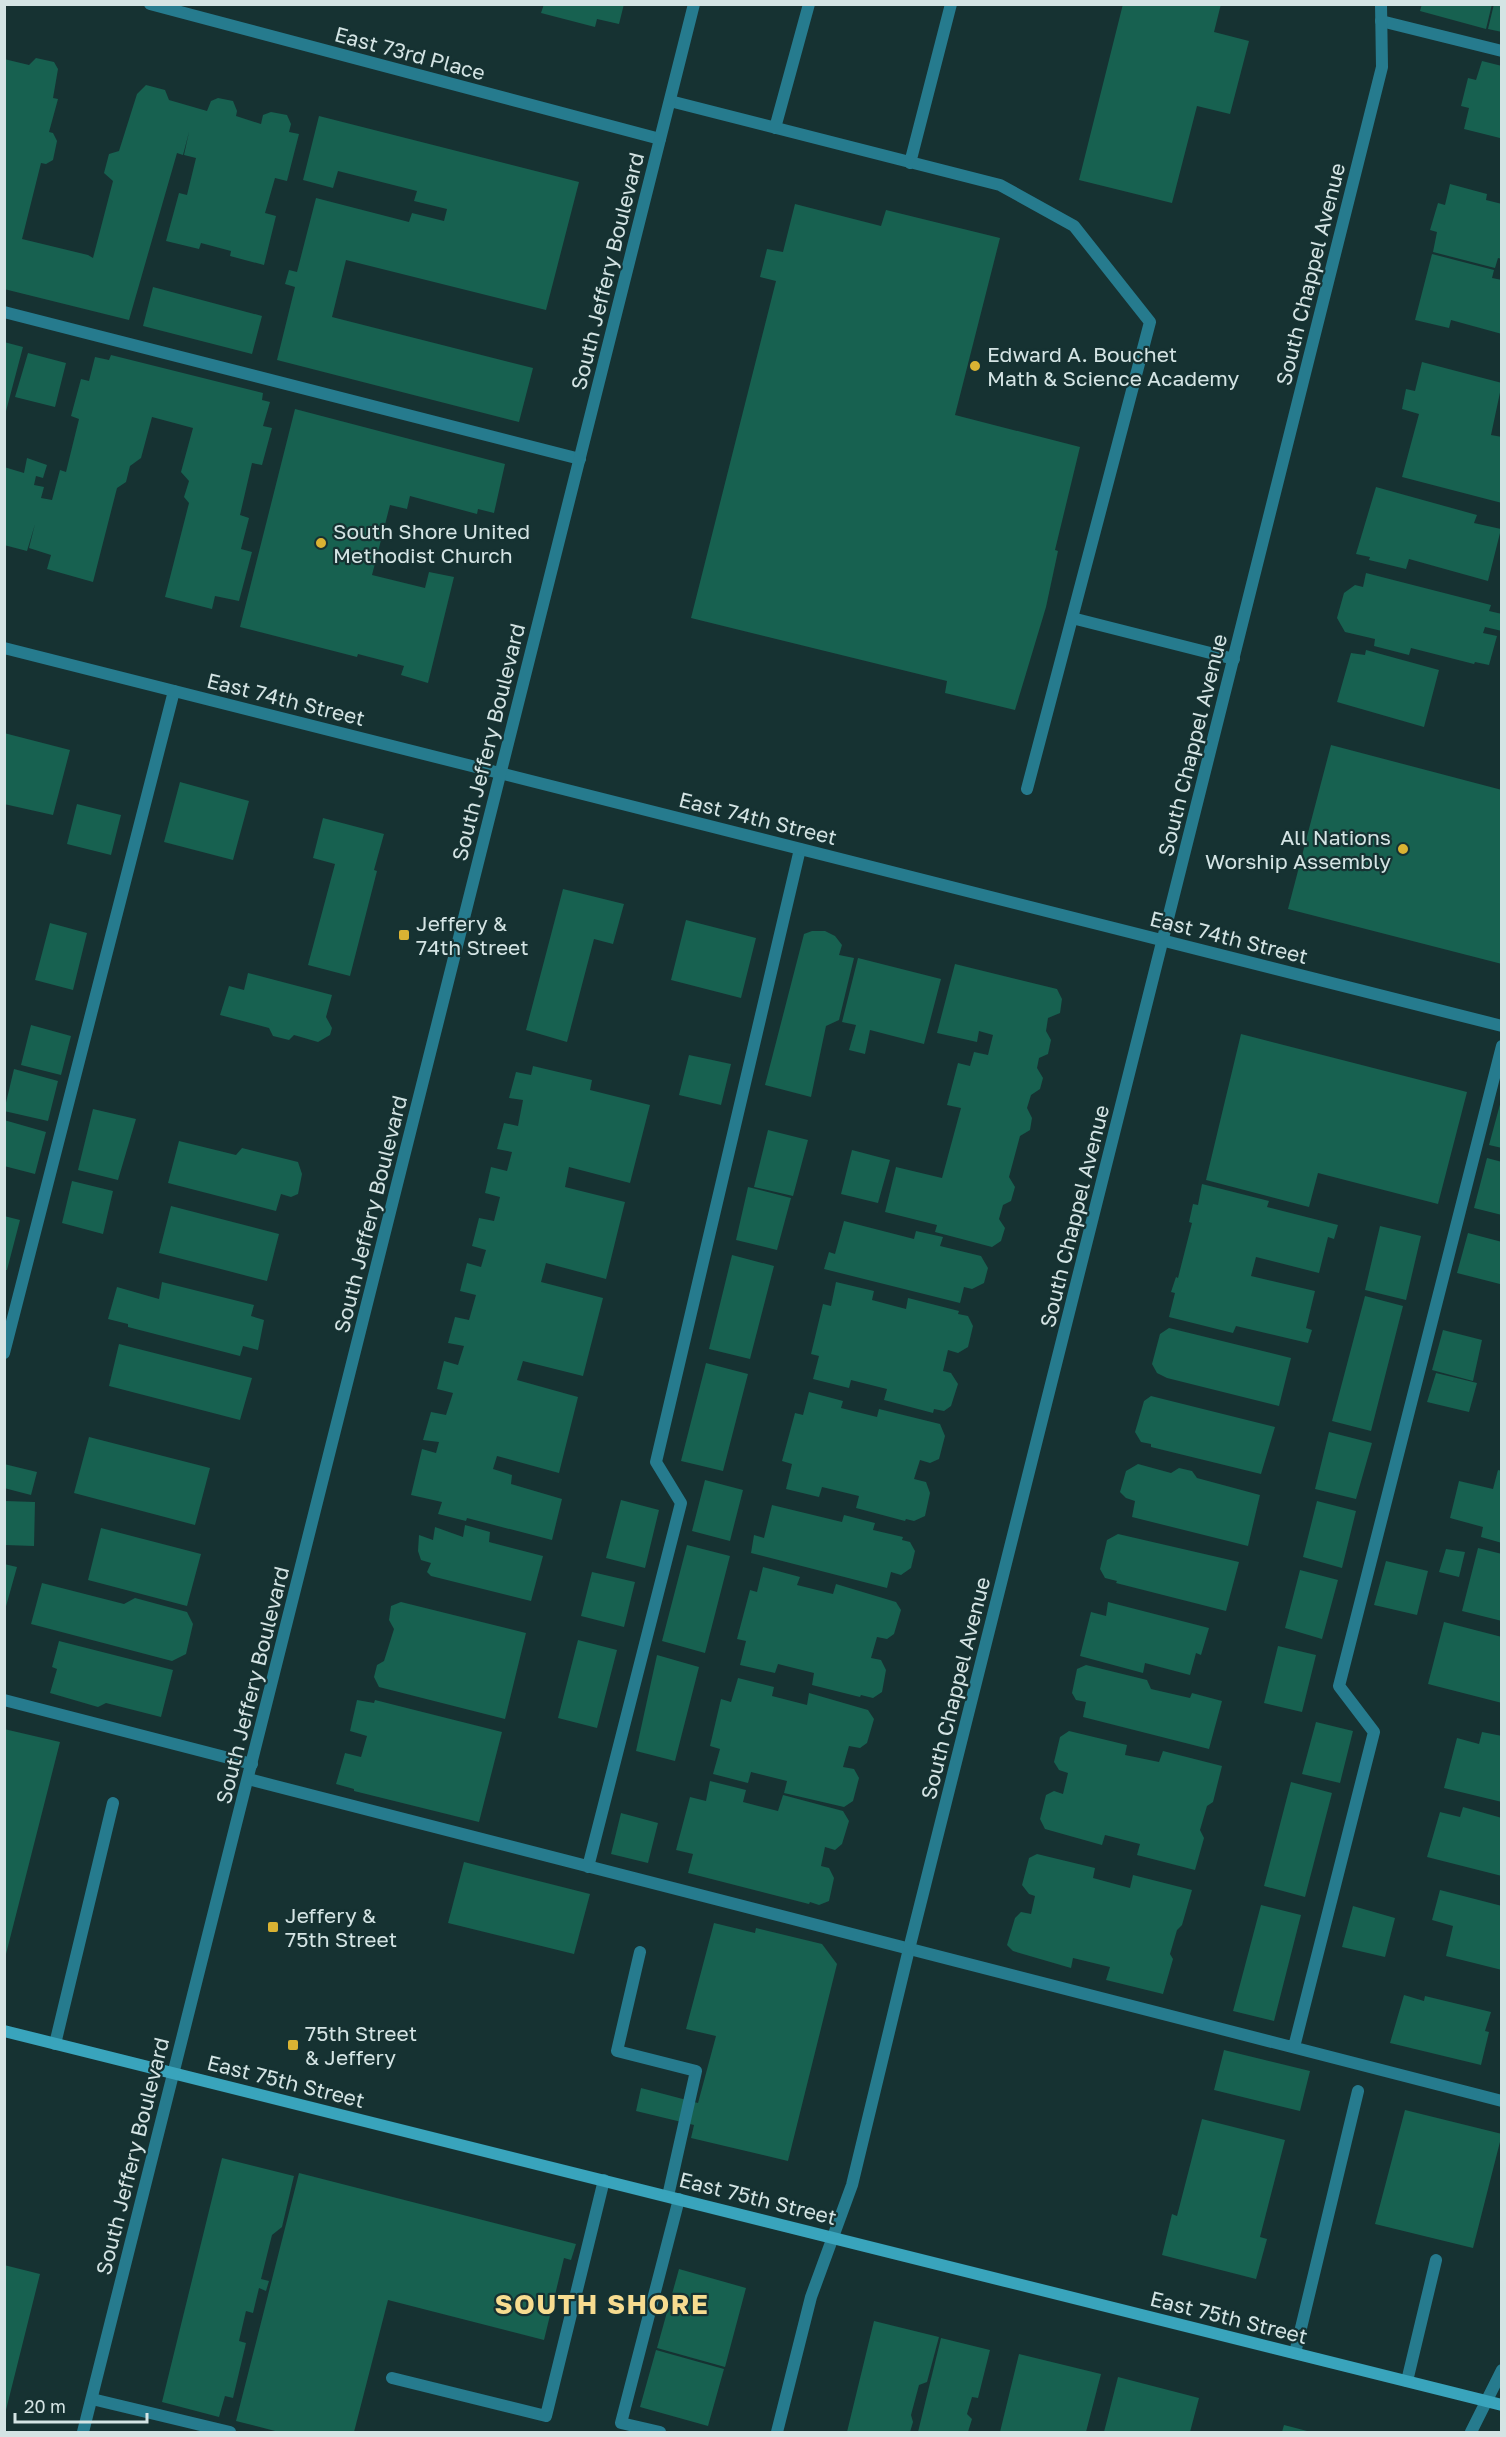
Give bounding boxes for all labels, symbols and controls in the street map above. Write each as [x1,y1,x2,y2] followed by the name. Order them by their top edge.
[332,20,488,86] street label: East 73rd Place
[565,150,649,392] street label: South Jeffery Boulevard
[1270,160,1350,388] street label: South Chappel Avenue
[987,341,1240,391] place label: Edward A. Bouchet Math & Science Academy
[968,359,982,373] marker: Edward A. Bouchet Math & Science Academy
[333,518,530,568] place label: South Shore United Methodist Church
[314,536,328,550] marker: South Shore United Methodist Church
[446,621,530,863] street label: South Jeffery Boulevard
[1152,631,1232,859] street label: South Chappel Avenue
[204,667,368,731] street label: East 74th Street
[676,786,840,850] street label: East 74th Street
[1205,824,1391,874] place label: All Nations Worship Assembly
[1396,842,1410,856] marker: All Nations Worship Assembly
[1147,905,1311,969] street label: East 74th Street
[416,910,529,960] place label: Jeffery & 74th Street
[397,928,411,942] marker: Jeffery & 74th Street
[328,1093,412,1335] street label: South Jeffery Boulevard
[1034,1102,1114,1330] street label: South Chappel Avenue
[210,1564,294,1806] street label: South Jeffery Boulevard
[915,1574,995,1802] street label: South Chappel Avenue
[285,1902,397,1952] place label: Jeffery & 75th Street
[266,1920,280,1934] marker: Jeffery & 75th Street
[305,2020,417,2070] place label: 75th Street & Jeffery
[90,2035,174,2277] street label: South Jeffery Boulevard
[286,2038,300,2052] marker: 75th Street & Jeffery
[205,2049,367,2113] street label: East 75th Street
[677,2166,839,2230] street label: East 75th Street
[1148,2285,1310,2349] street label: East 75th Street
[495,2288,709,2320] district label: SOUTH SHORE
[15,2386,147,2424] scale bar
[24,2395,66,2417] text: 20 m

